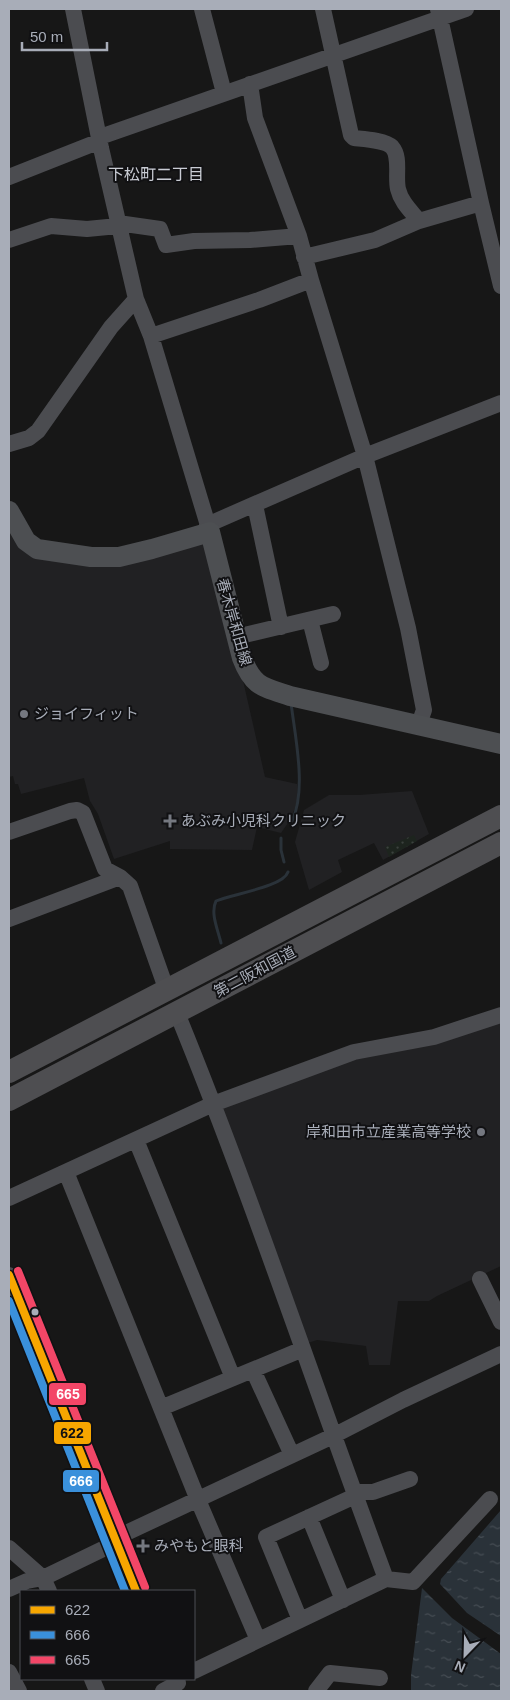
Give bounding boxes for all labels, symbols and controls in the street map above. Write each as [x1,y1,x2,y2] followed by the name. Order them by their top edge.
[22,20,108,52] scale bar
[30,28,63,45] text: 50 m
[108,166,204,183] district label: 下松町二丁目
[214,576,255,667] street label: 春木岸和田線
[34,705,139,722] place label: ジョイフィット
[18,708,30,720] marker: ジョイフィット
[181,812,346,829] place label: あぶみ小児科クリニック
[163,814,177,828] marker: あぶみ小児科クリニック
[211,943,298,1000] street label: 第二阪和国道
[306,1123,471,1140] place label: 岸和田市立産業高等学校
[475,1126,487,1138] marker: 岸和田市立産業高等学校
[30,1307,40,1317] unlabelled marker
[48,1382,87,1406] line badge: 665
[56,1386,80,1402] text: 665
[53,1421,92,1445] line badge: 622
[60,1425,84,1441] text: 622
[62,1469,100,1493] line badge: 666
[69,1473,93,1489] text: 666
[154,1537,244,1554] place label: みやもと眼科
[136,1539,150,1553] marker: みやもと眼科
[20,1590,195,1680] legend
[65,1601,90,1618] text: 622
[65,1626,90,1643] text: 666
[440,1630,490,1680] north arrow
[65,1651,90,1668] text: 665
[452,1658,468,1676] text: N

